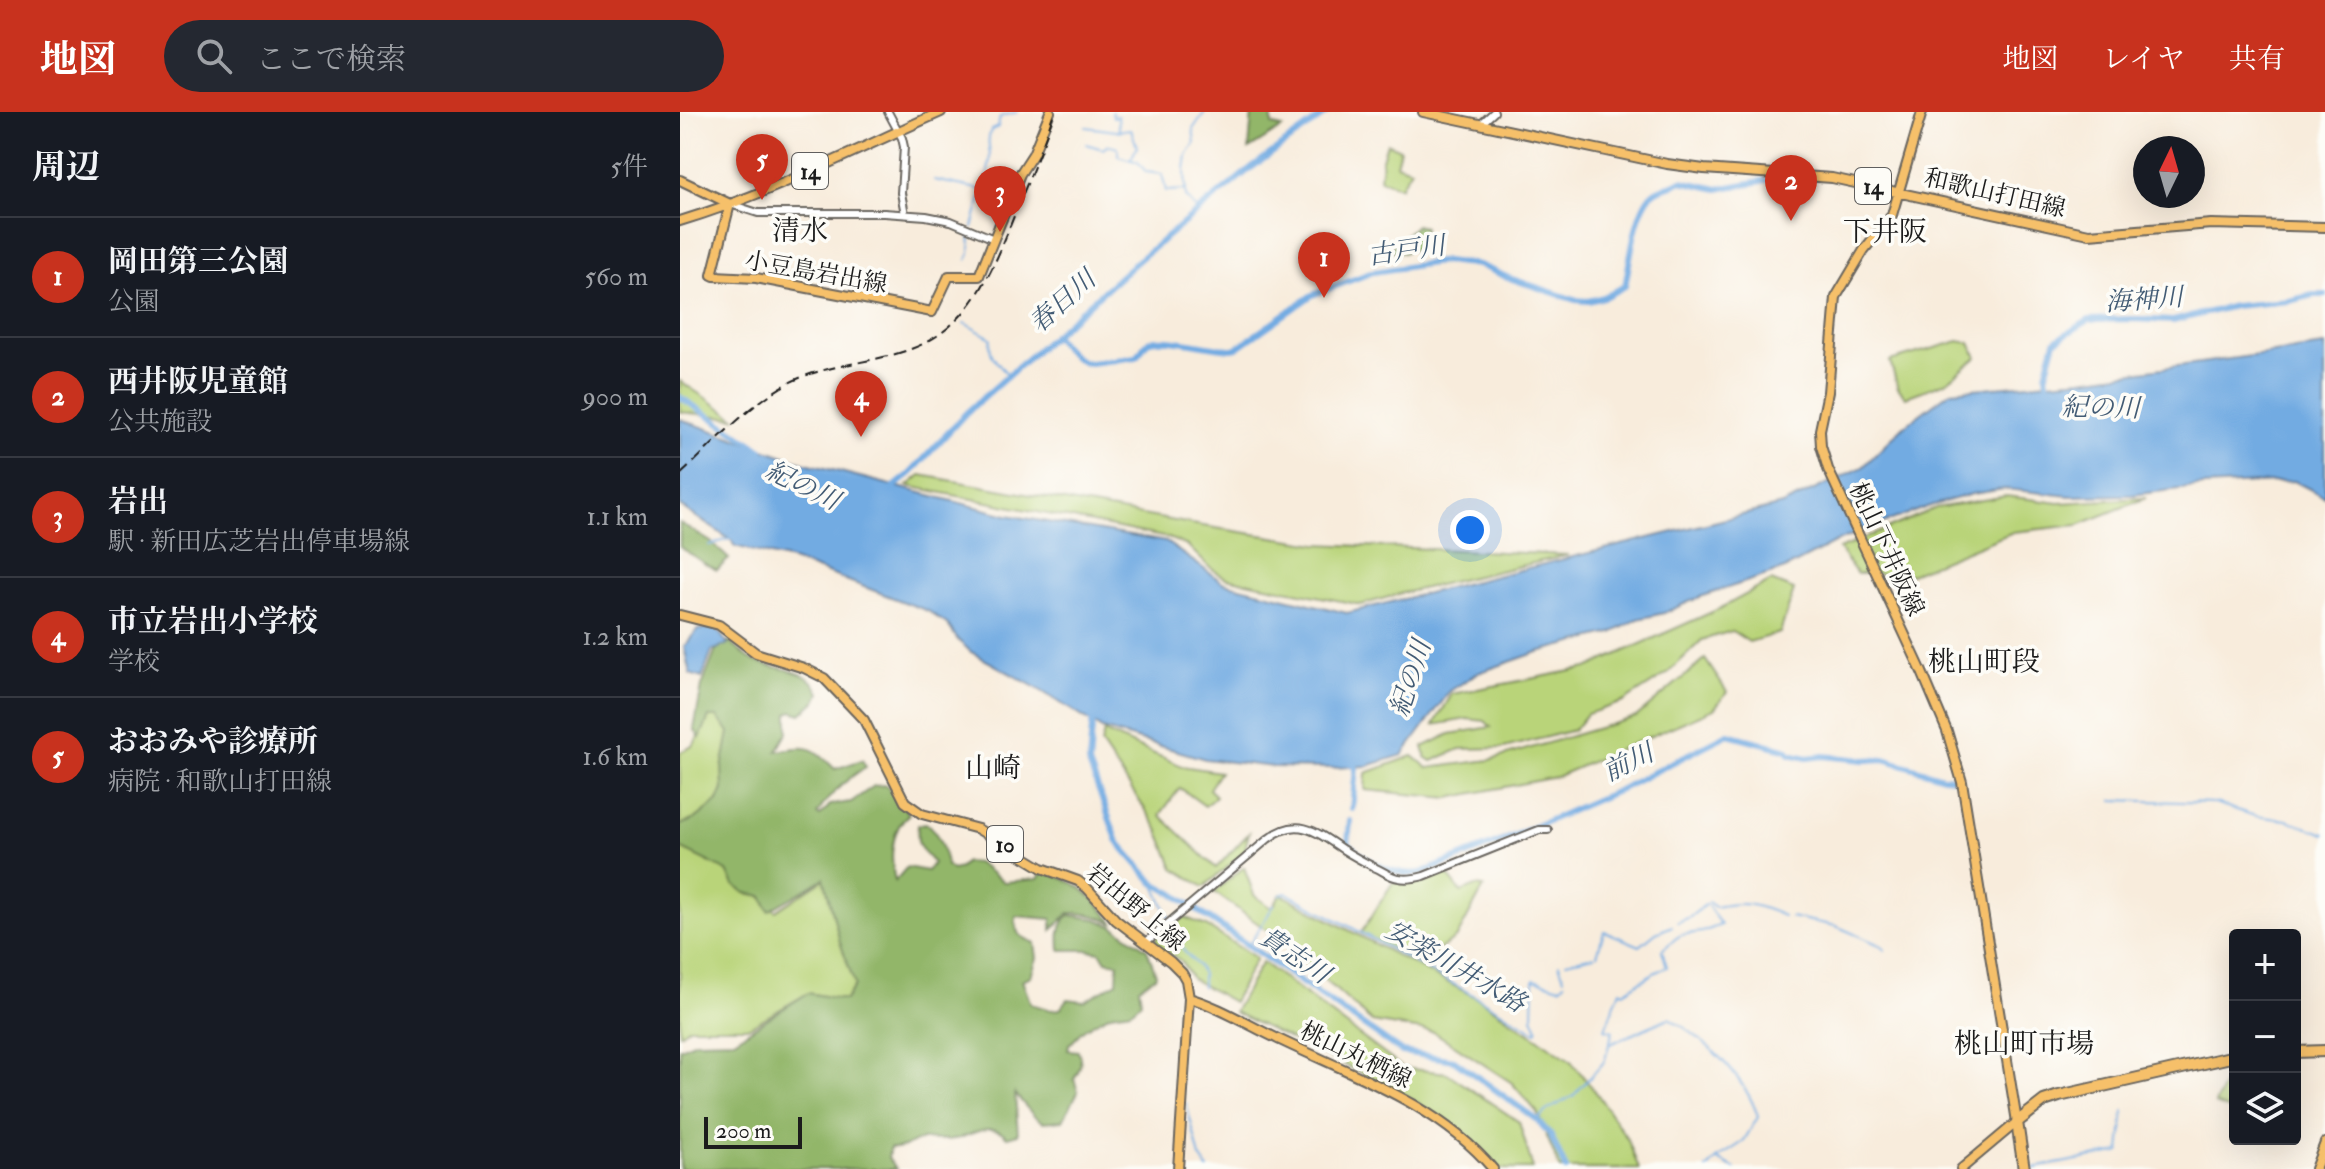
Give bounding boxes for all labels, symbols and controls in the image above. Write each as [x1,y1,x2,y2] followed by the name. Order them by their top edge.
[164,20,724,92] search box
[192,34,236,78] icon: search
[40,36,116,84] text: 地図
[256,41,406,78] text: ここで検索
[2002,42,2058,77] text: 地図
[2102,42,2185,77] text: レイヤ
[2229,42,2285,77] text: 共有
[736,134,788,200] pin: 5
[2133,136,2205,208] north arrow
[32,146,100,189] text: 周辺
[611,151,648,183] text: 5件
[792,153,828,189] road number: 14
[1765,155,1817,221] pin: 2
[1921,162,2069,225] street label: 和歌山打田線
[974,166,1026,232] pin: 3
[1855,168,1891,204] road number: 14
[772,214,828,249] district label: 清水
[1843,215,1927,250] district label: 下井阪
[1365,229,1450,272] water label: 古戸川
[1298,232,1350,298] pin: 1
[108,243,288,280] text: 岡田第三公園
[742,245,890,300] street label: 小豆島岩出線
[53,261,63,293] text: 1
[585,261,648,293] text: 560 m
[1023,262,1105,340] water label: 春日川
[2104,281,2187,319] water label: 海神川
[108,286,160,318] text: 公園
[108,363,288,400] text: 西井阪児童館
[835,371,887,437] pin: 4
[51,381,65,413] text: 2
[582,381,648,413] text: 900 m
[2062,391,2143,425] water label: 紀の川
[108,406,212,438] text: 公共施設
[760,454,847,519] water label: 紀の川
[1842,477,1931,621] street label: 桃山下井阪線
[108,483,168,520] text: 岩出
[53,501,63,533] text: 3
[586,501,648,533] text: 1.1 km
[1450,510,1490,550] your location
[108,526,410,558] text: 駅 · 新田広芝岩出停車場線
[108,603,318,640] text: 市立岩出小学校
[51,621,65,653] text: 4
[582,621,648,653] text: 1.2 km
[1384,633,1439,720] water label: 紀の川
[1928,645,2040,680] district label: 桃山町段
[108,646,160,678] text: 学校
[108,723,318,760] text: おおみや診療所
[1598,736,1662,789] water label: 前川
[52,741,64,773] text: 5
[583,741,648,773] text: 1.6 km
[965,751,1021,786] district label: 山崎
[108,766,332,798] text: 病院 · 和歌山打田線
[987,826,1023,862] road number: 10
[1080,857,1192,958] street label: 岩出野上線
[1380,914,1533,1021] water label: 安楽川井水路
[1253,921,1338,993] water label: 貴志川
[2229,929,2301,1145] map controls
[2229,929,2301,1001] button: +
[2229,1001,2301,1073] button: −
[1295,1015,1417,1096] street label: 桃山丸栖線
[1954,1027,2094,1062] district label: 桃山町市場
[2229,1073,2301,1145] button: layers
[704,1113,802,1149] scale bar
[716,1117,771,1145] text: 200 m

